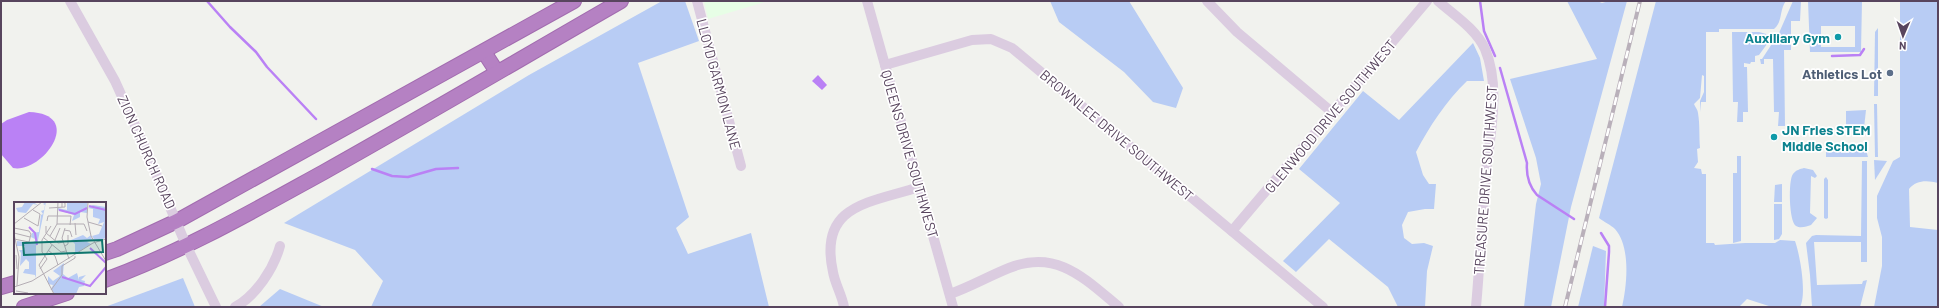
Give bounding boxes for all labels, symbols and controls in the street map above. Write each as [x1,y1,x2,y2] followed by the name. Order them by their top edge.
[1883,16,1923,56] north arrow
[693,17,745,151] street label: LLOYD GARMON LANE
[1745,29,1830,46] place label: Auxiliary Gym
[1833,32,1843,42] marker: Auxiliary Gym
[1261,36,1399,196] street label: GLENWOOD DRIVE SOUTHWEST
[1899,40,1907,53] text: N
[1802,65,1882,82] place label: Athletics Lot
[1037,66,1197,204] street label: BROWNLEE DRIVE SOUTHWEST
[878,68,942,240] street label: QUEENS DRIVE SOUTHWEST
[1885,68,1895,78] marker: Athletics Lot
[1470,85,1500,275] street label: TREASURE DRIVE SOUTHWEST
[114,93,180,211] street label: ZION CHURCH ROAD
[1782,121,1871,154] place label: JN Fries STEM Middle School
[1769,132,1779,142] marker: JN Fries STEM Middle School
[14,202,106,294] inset map

